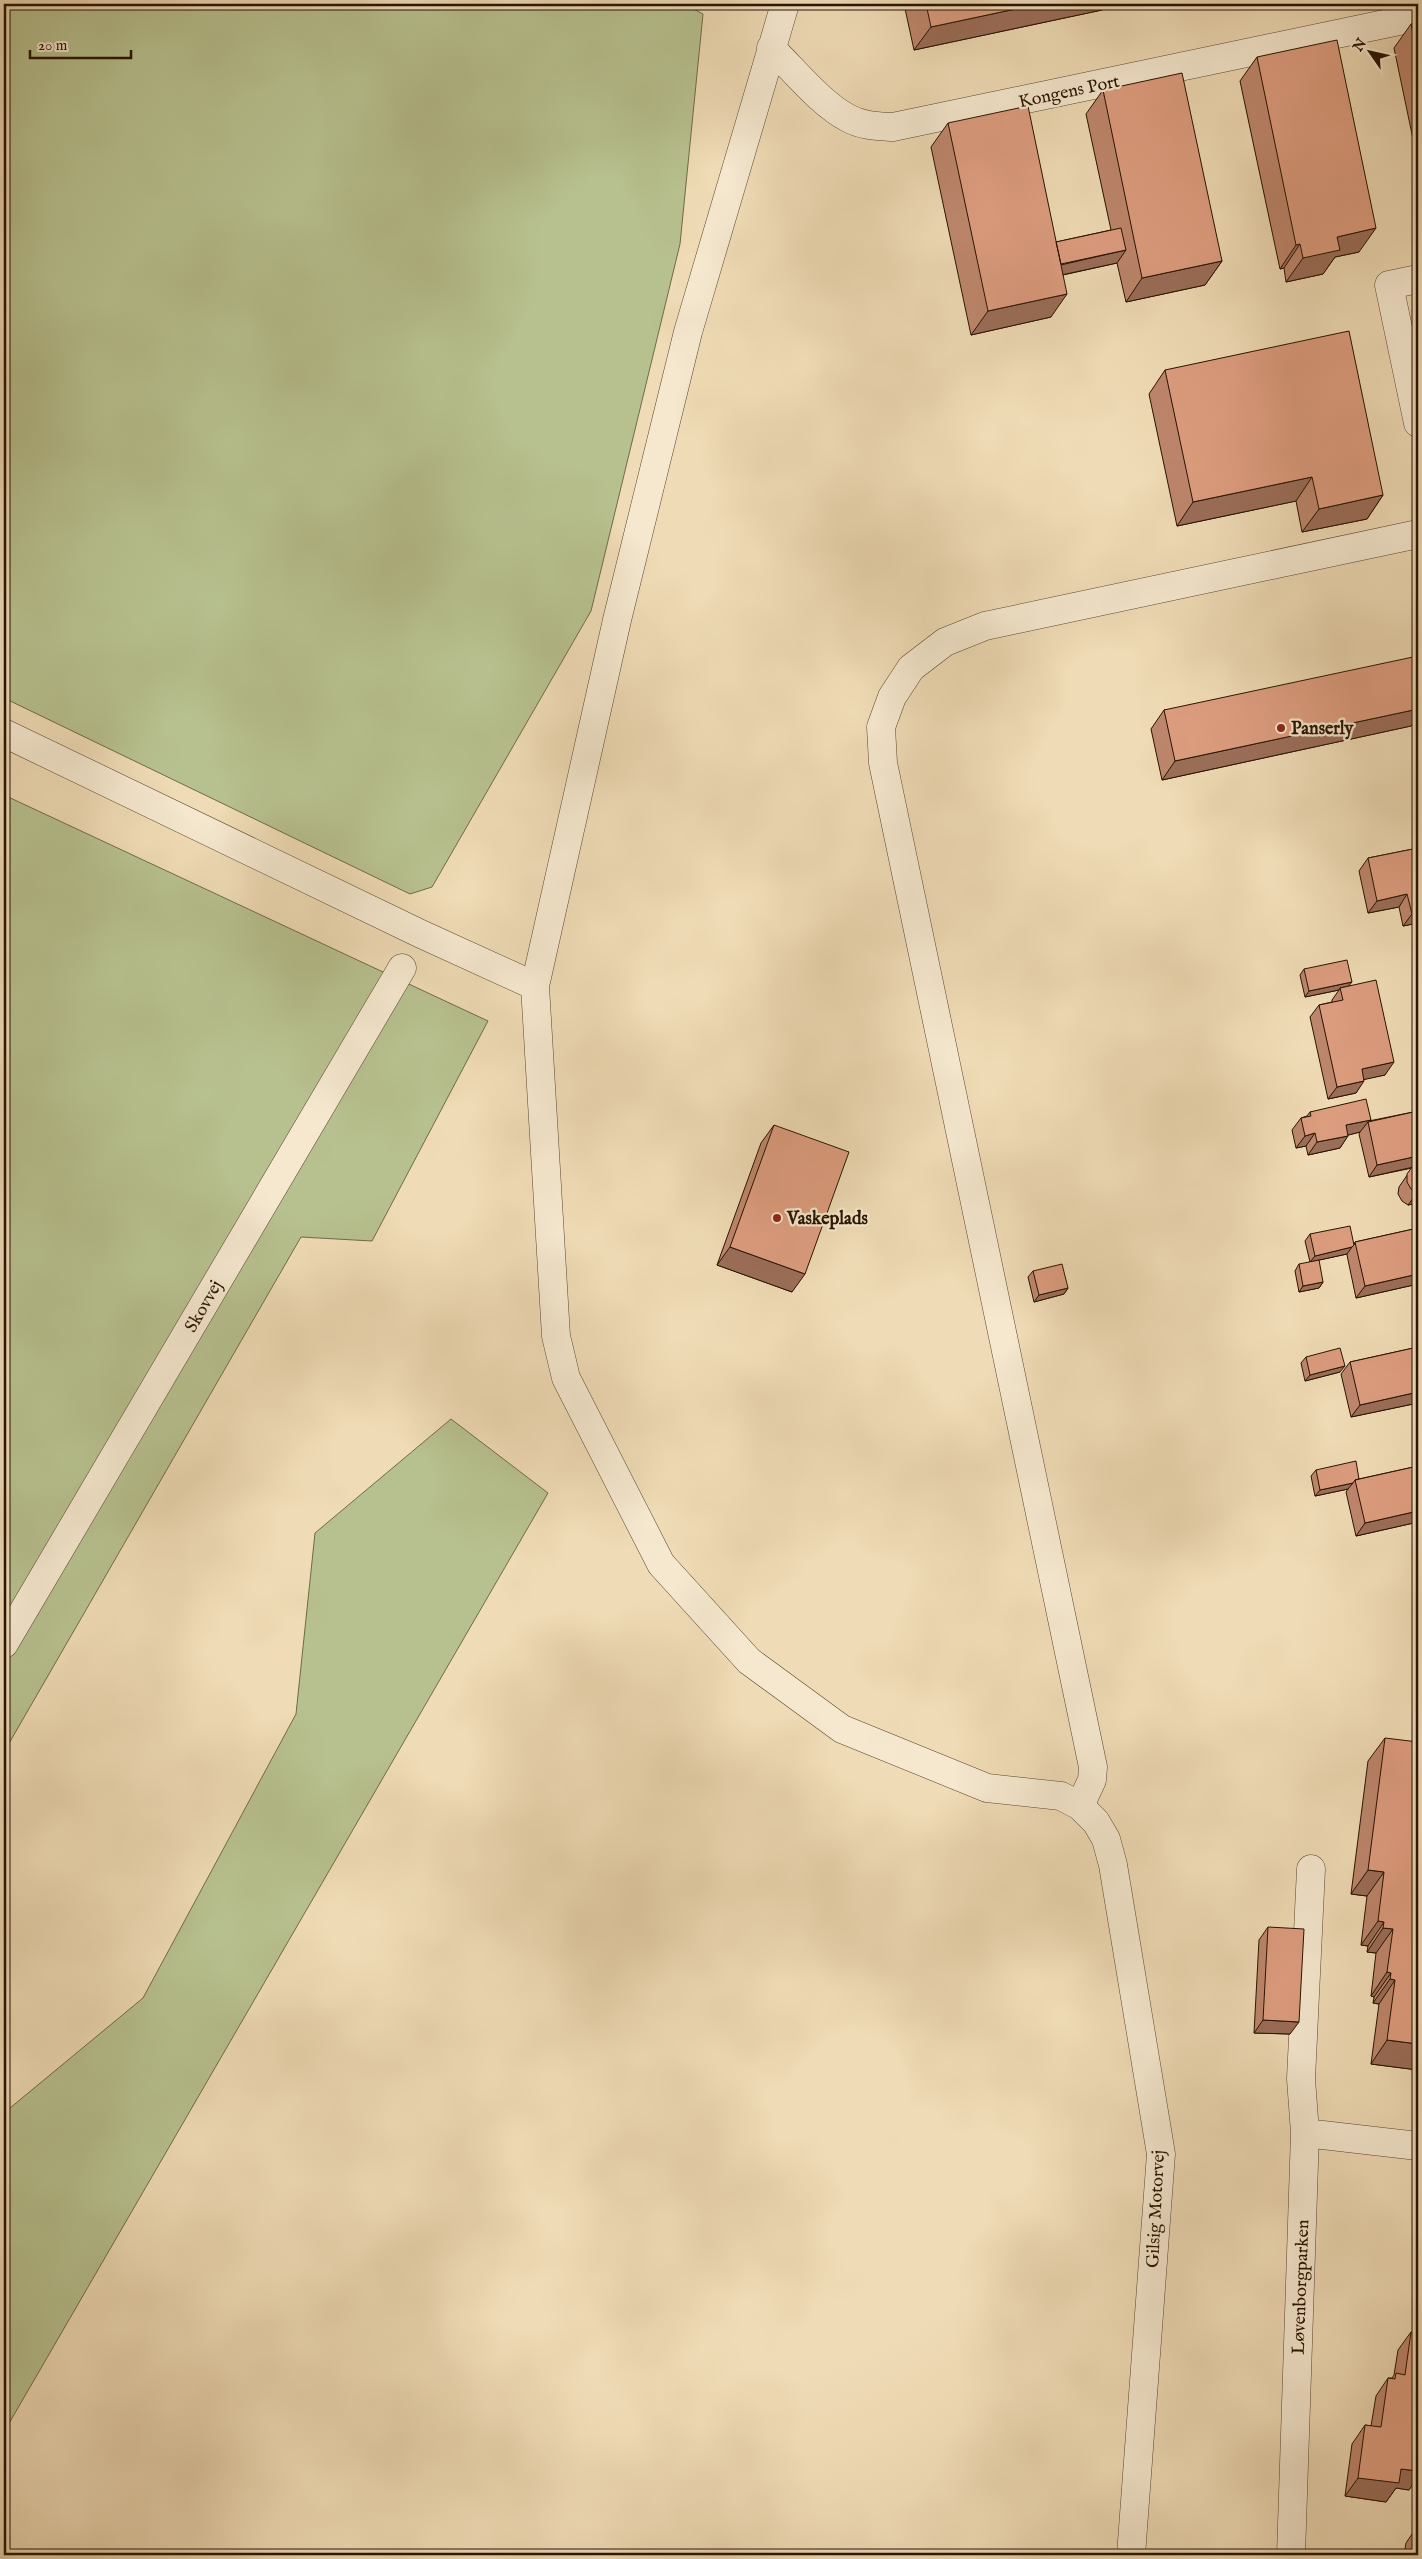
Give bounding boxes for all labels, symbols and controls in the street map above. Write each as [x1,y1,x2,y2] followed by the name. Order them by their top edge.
[30,28,131,60] scale bar
[1344,28,1394,78] north arrow
[1349,35,1371,56] text: N
[38,36,68,55] text: 20 m
[1017,71,1122,114] street label: Kongens Port
[1291,718,1355,741] place label: Panserly
[1275,722,1287,734] marker: Panserly
[786,1208,868,1231] place label: Vaskeplads
[771,1212,783,1224] marker: Vaskeplads
[180,1276,228,1337] street label: Skovvej
[1142,2149,1171,2269] street label: Gilsig Motorvej
[1288,2219,1315,2355] street label: Løvenborgparken

